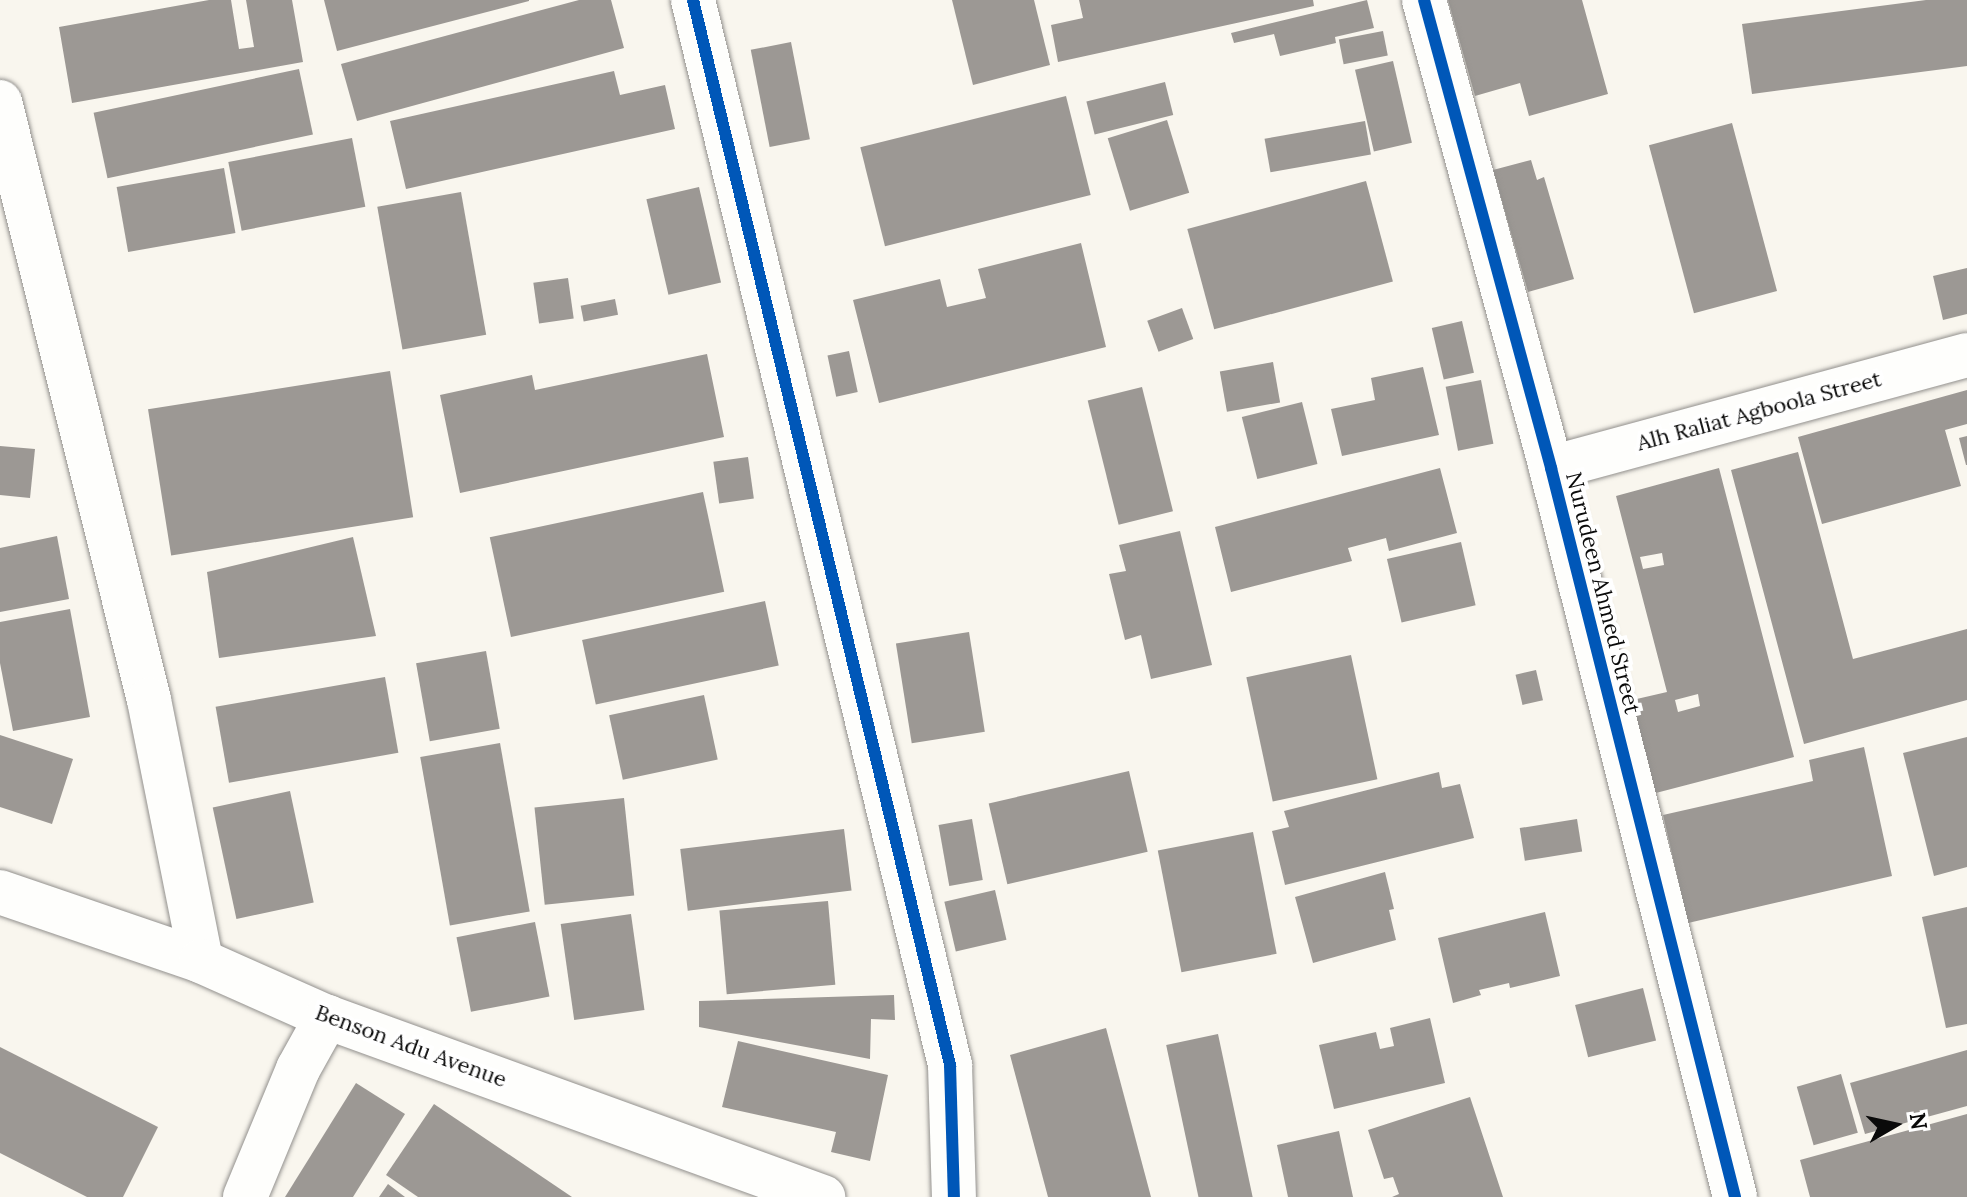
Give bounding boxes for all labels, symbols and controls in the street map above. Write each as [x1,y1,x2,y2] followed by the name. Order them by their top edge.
[1634,366,1884,456] street label: Alh Raliat Agboola Street
[1560,469,1646,717] street label: Nurudeen Ahmed Street
[312,999,510,1093] street label: Benson Adu Avenue
[1855,1085,1935,1165] north arrow
[1904,1111,1934,1132] text: N

